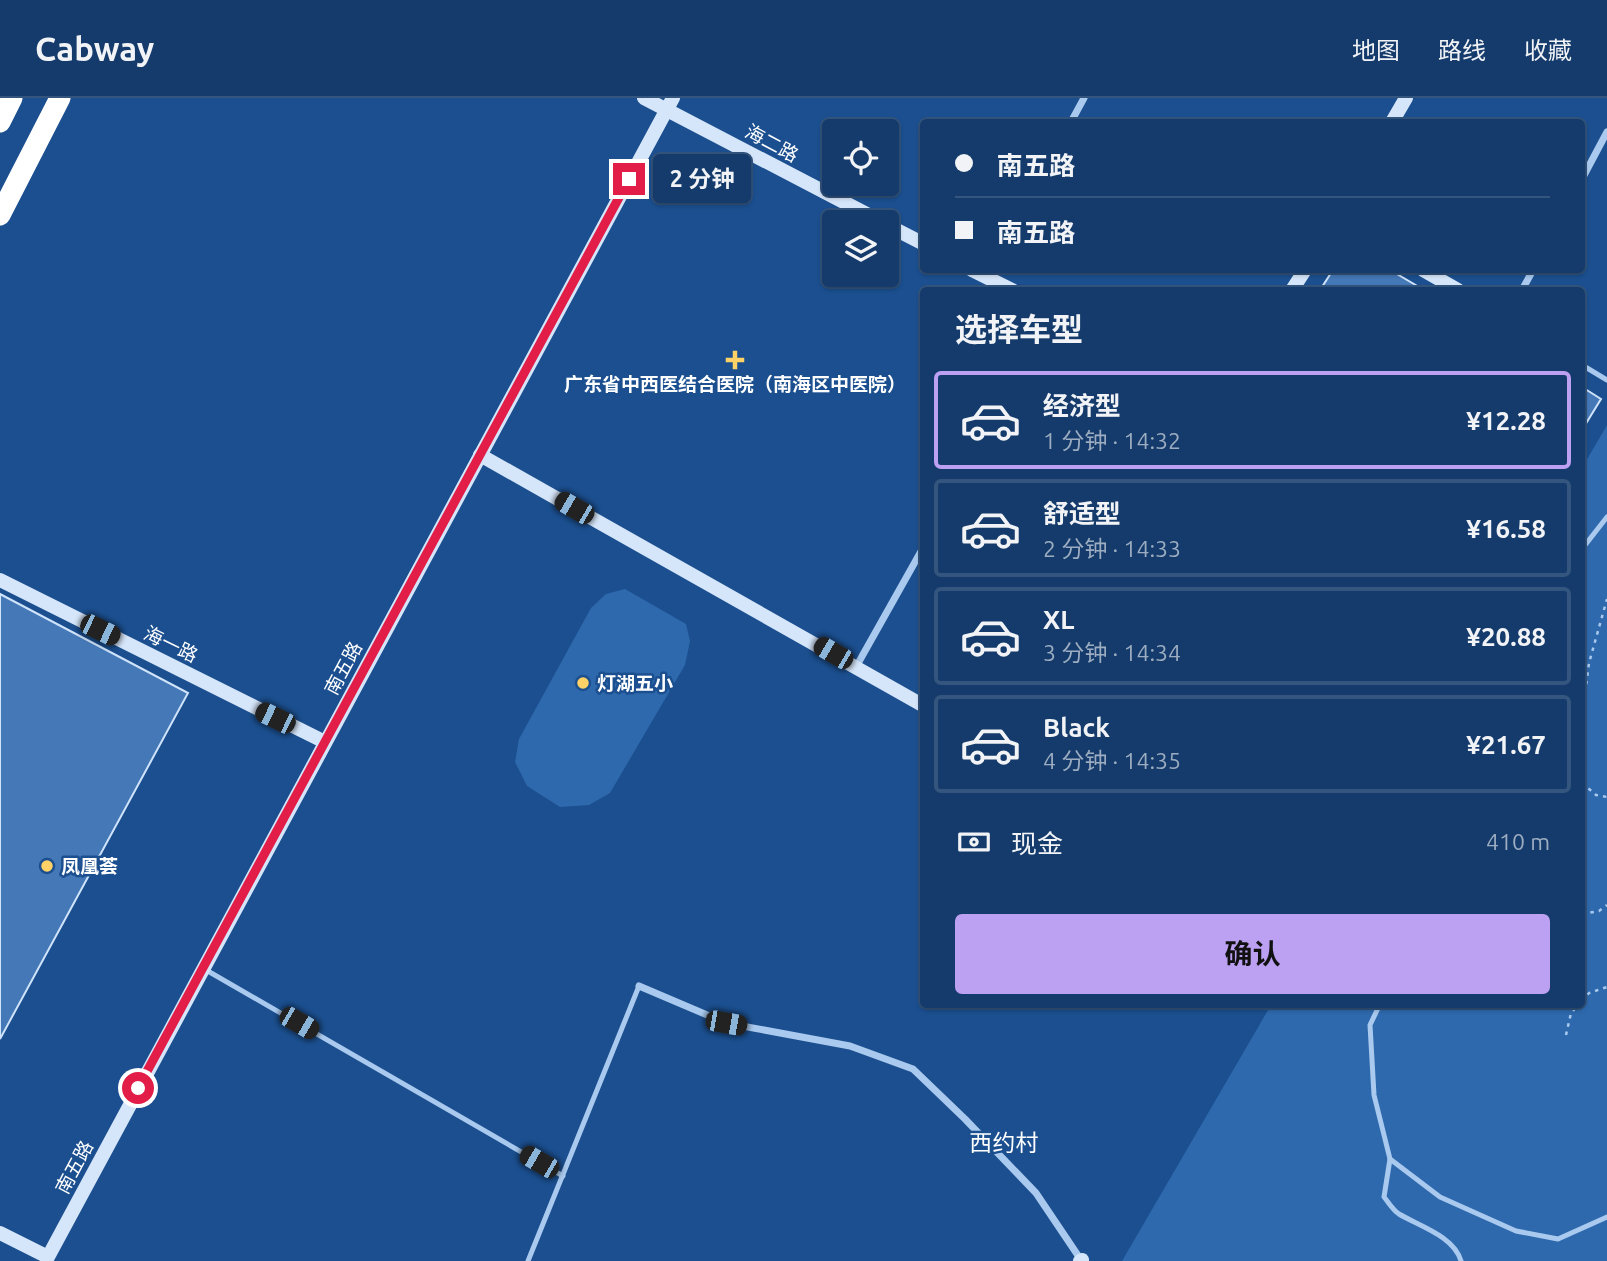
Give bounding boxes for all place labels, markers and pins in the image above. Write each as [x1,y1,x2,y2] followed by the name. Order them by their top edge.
[725,350,745,370] marker: 广东省中西医结合医院（南海区中医院）
[564,373,906,395] place label: 广东省中西医结合医院（南海区中医院）
[597,672,673,694] place label: 灯湖五小
[575,675,591,691] marker: 灯湖五小
[61,855,118,877] place label: 凤凰荟
[39,858,55,874] marker: 凤凰荟

